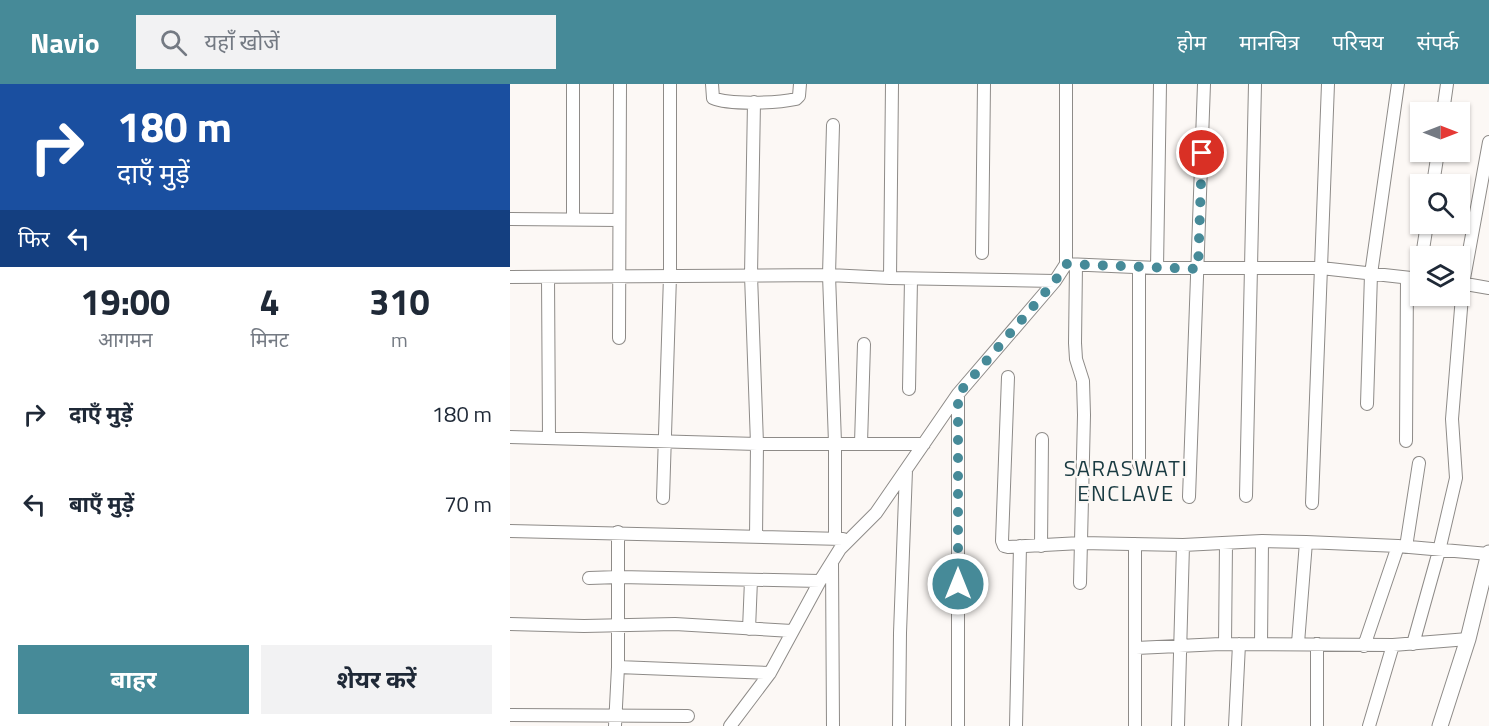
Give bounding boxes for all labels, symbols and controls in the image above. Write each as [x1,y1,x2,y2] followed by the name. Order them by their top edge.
[136,15,556,69] search box
[30,21,100,64] text: Navio
[205,25,280,59] text: यहाँ खोजें
[157,26,190,59] icon: search
[1177,26,1206,58] text: होम
[1239,26,1299,58] text: मानचित्र
[1332,26,1384,58] text: परिचय
[1417,26,1459,58] text: संपर्क
[117,94,232,158] text: 180 m
[1410,102,1470,162] north arrow
[1410,102,1470,306] map controls
[18,108,96,186] icon: right
[1176,127,1227,178] pin
[1185,136,1218,169] icon: arrive
[117,152,190,193] text: दाएँ मुड़ें
[1410,174,1470,234] button: search
[18,222,50,256] text: फिर
[62,222,95,255] icon: left
[1410,246,1470,306] button: layers
[80,274,170,329] text: 19:00
[260,274,280,329] text: 4
[369,274,430,329] text: 310
[98,324,153,355] text: आगमन
[251,324,289,355] text: मिनट
[391,324,408,355] text: m
[69,397,133,431] text: दाएँ मुड़ें
[432,397,492,431] text: 180 m
[18,398,51,431] icon: right
[1064,451,1188,510] district label: SARASWATI ENCLAVE
[69,487,134,521] text: बाएँ मुड़ें
[444,487,492,521] text: 70 m
[18,488,51,521] icon: left
[926,552,990,616] position arrow
[18,645,249,714] button: बाहर
[261,645,492,714] button: शेयर करें

